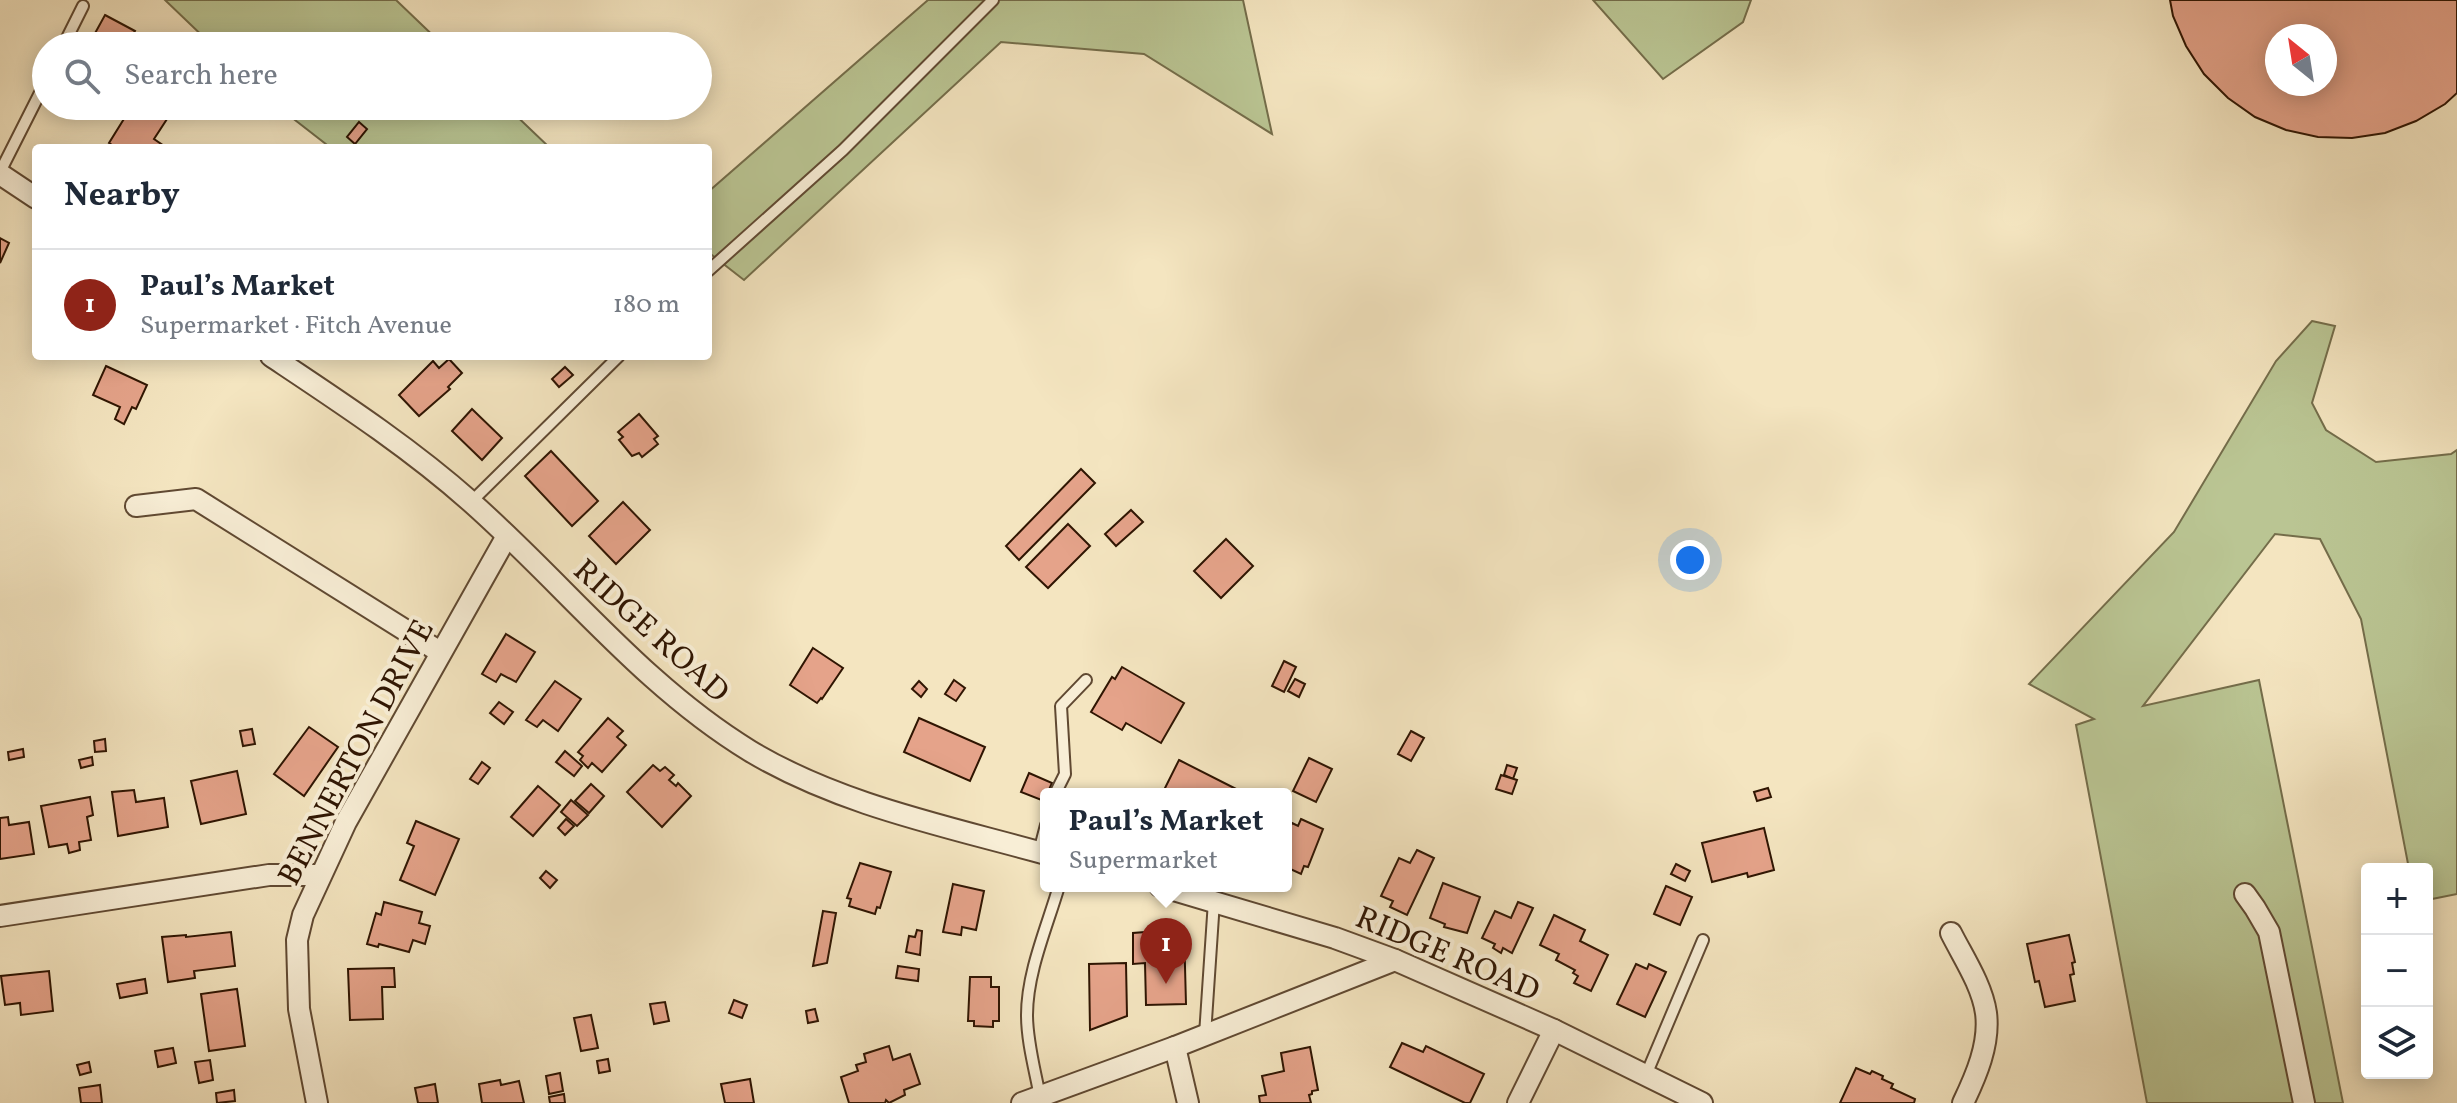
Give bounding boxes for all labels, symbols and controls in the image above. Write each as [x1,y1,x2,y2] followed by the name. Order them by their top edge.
[2265,24,2337,96] north arrow
[32,32,712,120] search box
[60,54,104,98] icon: search
[124,55,278,97] text: Search here
[64,173,180,220] text: Nearby
[140,266,335,308] text: Paul’s Market
[85,287,95,323] text: 1
[613,287,680,323] text: 180 m
[140,308,452,344] text: Supermarket · Fitch Avenue
[1670,540,1710,580] your location
[562,550,738,714] street label: RIDGE ROAD
[269,613,446,894] street label: BENNERTON DRIVE
[1040,788,1292,892] popup
[1069,801,1263,843] text: Paul’s Market
[1069,843,1218,879] text: Supermarket
[2361,863,2433,1079] map controls
[2361,863,2433,935] button: +
[1348,897,1546,1014] street label: RIDGE ROAD
[1140,918,1192,984] pin: 1
[2361,935,2433,1007] button: −
[2361,1007,2433,1079] button: layers

